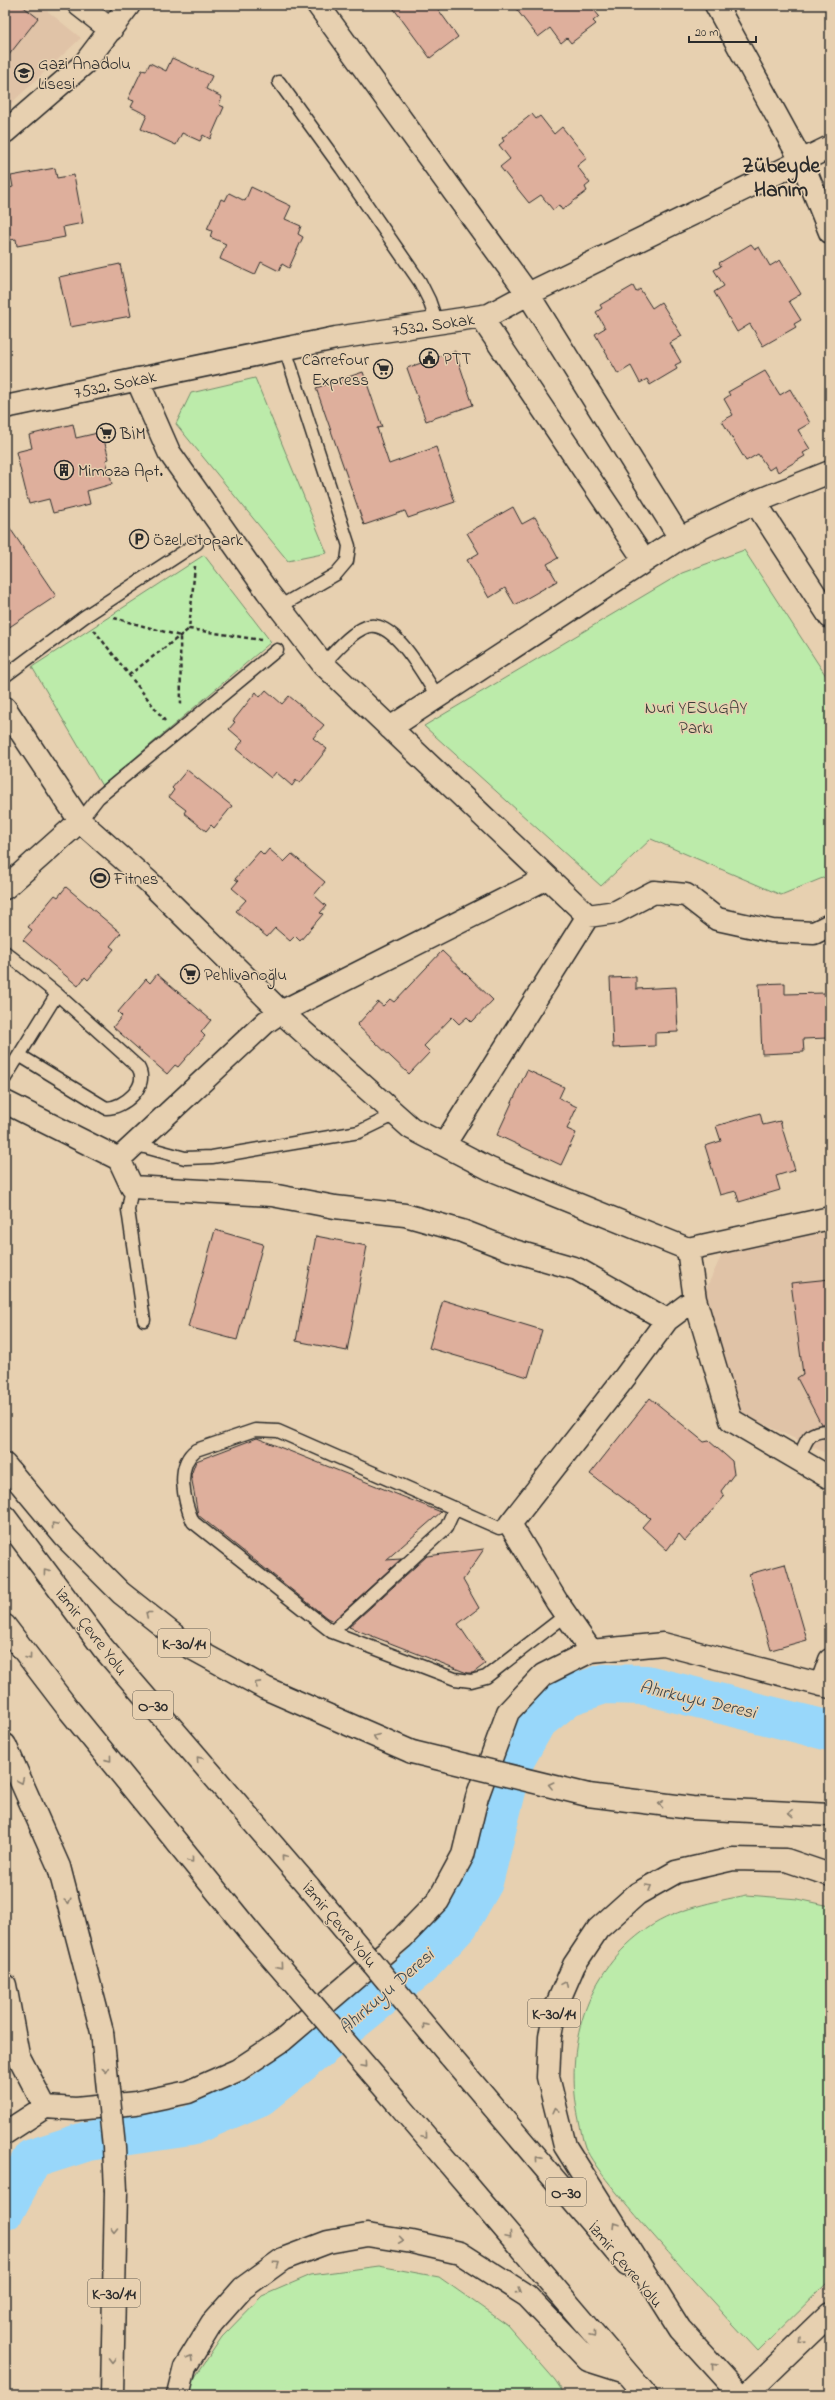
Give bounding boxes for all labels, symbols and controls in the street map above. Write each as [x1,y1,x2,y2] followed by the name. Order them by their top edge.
[689,18,756,44] scale bar
[695,24,718,42] text: 20 m
[38,52,131,97] place label: Gazi Anadolu Lisesi
[13,62,35,84] school or university icon: Gazi Anadolu Lisesi
[742,152,821,206] district label: Zübeyde Hanım
[390,307,477,344] street label: 7532. Sokak
[418,347,440,369] public building icon: PTT
[443,347,472,372] place label: PTT
[302,348,370,393] place label: Carrefour Express
[372,358,394,380] supermarket icon: Carrefour Express
[72,364,159,406] street label: 7532. Sokak
[95,422,117,444] supermarket icon: BİM
[119,422,146,447] place label: BİM
[53,459,75,481] building icon: Mimoza Apt.
[78,459,163,484] place label: Mimoza Apt.
[128,528,150,550] parking icon: Özel Otopark
[153,528,243,553] place label: Özel Otopark
[645,696,747,741] park label: Nuri YESUGAY Parkı
[89,867,111,889] sports icon: Fitnes
[113,867,158,892] place label: Fitnes
[179,963,201,985] supermarket icon: Pehlivanoğlu
[204,963,287,990] place label: Pehlivanoğlu
[52,1522,59,1529] one-way arrow
[44,1569,51,1576] one-way arrow
[48,1583,133,1681] street label: İzmir Çevre Yolu
[146,1612,153,1619] one-way arrow
[158,1629,210,1657] road number: K-30/14
[24,1652,31,1659] one-way arrow
[637,1675,760,1727] water label: Ahırkuyu Deresi
[254,1681,261,1689] one-way arrow
[133,1691,173,1719] road number: O-30
[373,1733,380,1741] one-way arrow
[104,1754,111,1762] one-way arrow
[196,1756,204,1764] one-way arrow
[16,1776,24,1784] one-way arrow
[547,1782,554,1790] one-way arrow
[658,1800,664,1809] one-way arrow
[788,1809,794,1818] one-way arrow
[187,1855,194,1862] one-way arrow
[282,1855,289,1862] one-way arrow
[295,1876,382,1973] street label: İzmir Çevre Yolu
[645,1885,652,1892] one-way arrow
[63,1898,72,1905] one-way arrow
[334,1943,442,2041] water label: Ahırkuyu Deresi
[275,1961,282,1969] one-way arrow
[561,1980,569,1987] one-way arrow
[528,1999,580,2027] road number: K-30/14
[423,2023,430,2030] one-way arrow
[360,2060,367,2068] one-way arrow
[101,2067,110,2073] one-way arrow
[552,2107,561,2114] one-way arrow
[421,2131,428,2139] one-way arrow
[536,2157,543,2164] one-way arrow
[546,2178,586,2206] road number: O-30
[581,2216,668,2313] street label: İzmir Çevre Yolu
[612,2222,619,2229] one-way arrow
[111,2227,119,2233] one-way arrow
[505,2230,512,2238] one-way arrow
[398,2235,404,2244] one-way arrow
[273,2261,280,2269] one-way arrow
[88,2279,140,2307] road number: K-30/14
[515,2286,522,2293] one-way arrow
[589,2330,596,2337] one-way arrow
[799,2336,807,2344] one-way arrow
[186,2355,193,2362] one-way arrow
[108,2357,117,2363] one-way arrow
[711,2363,718,2371] one-way arrow

